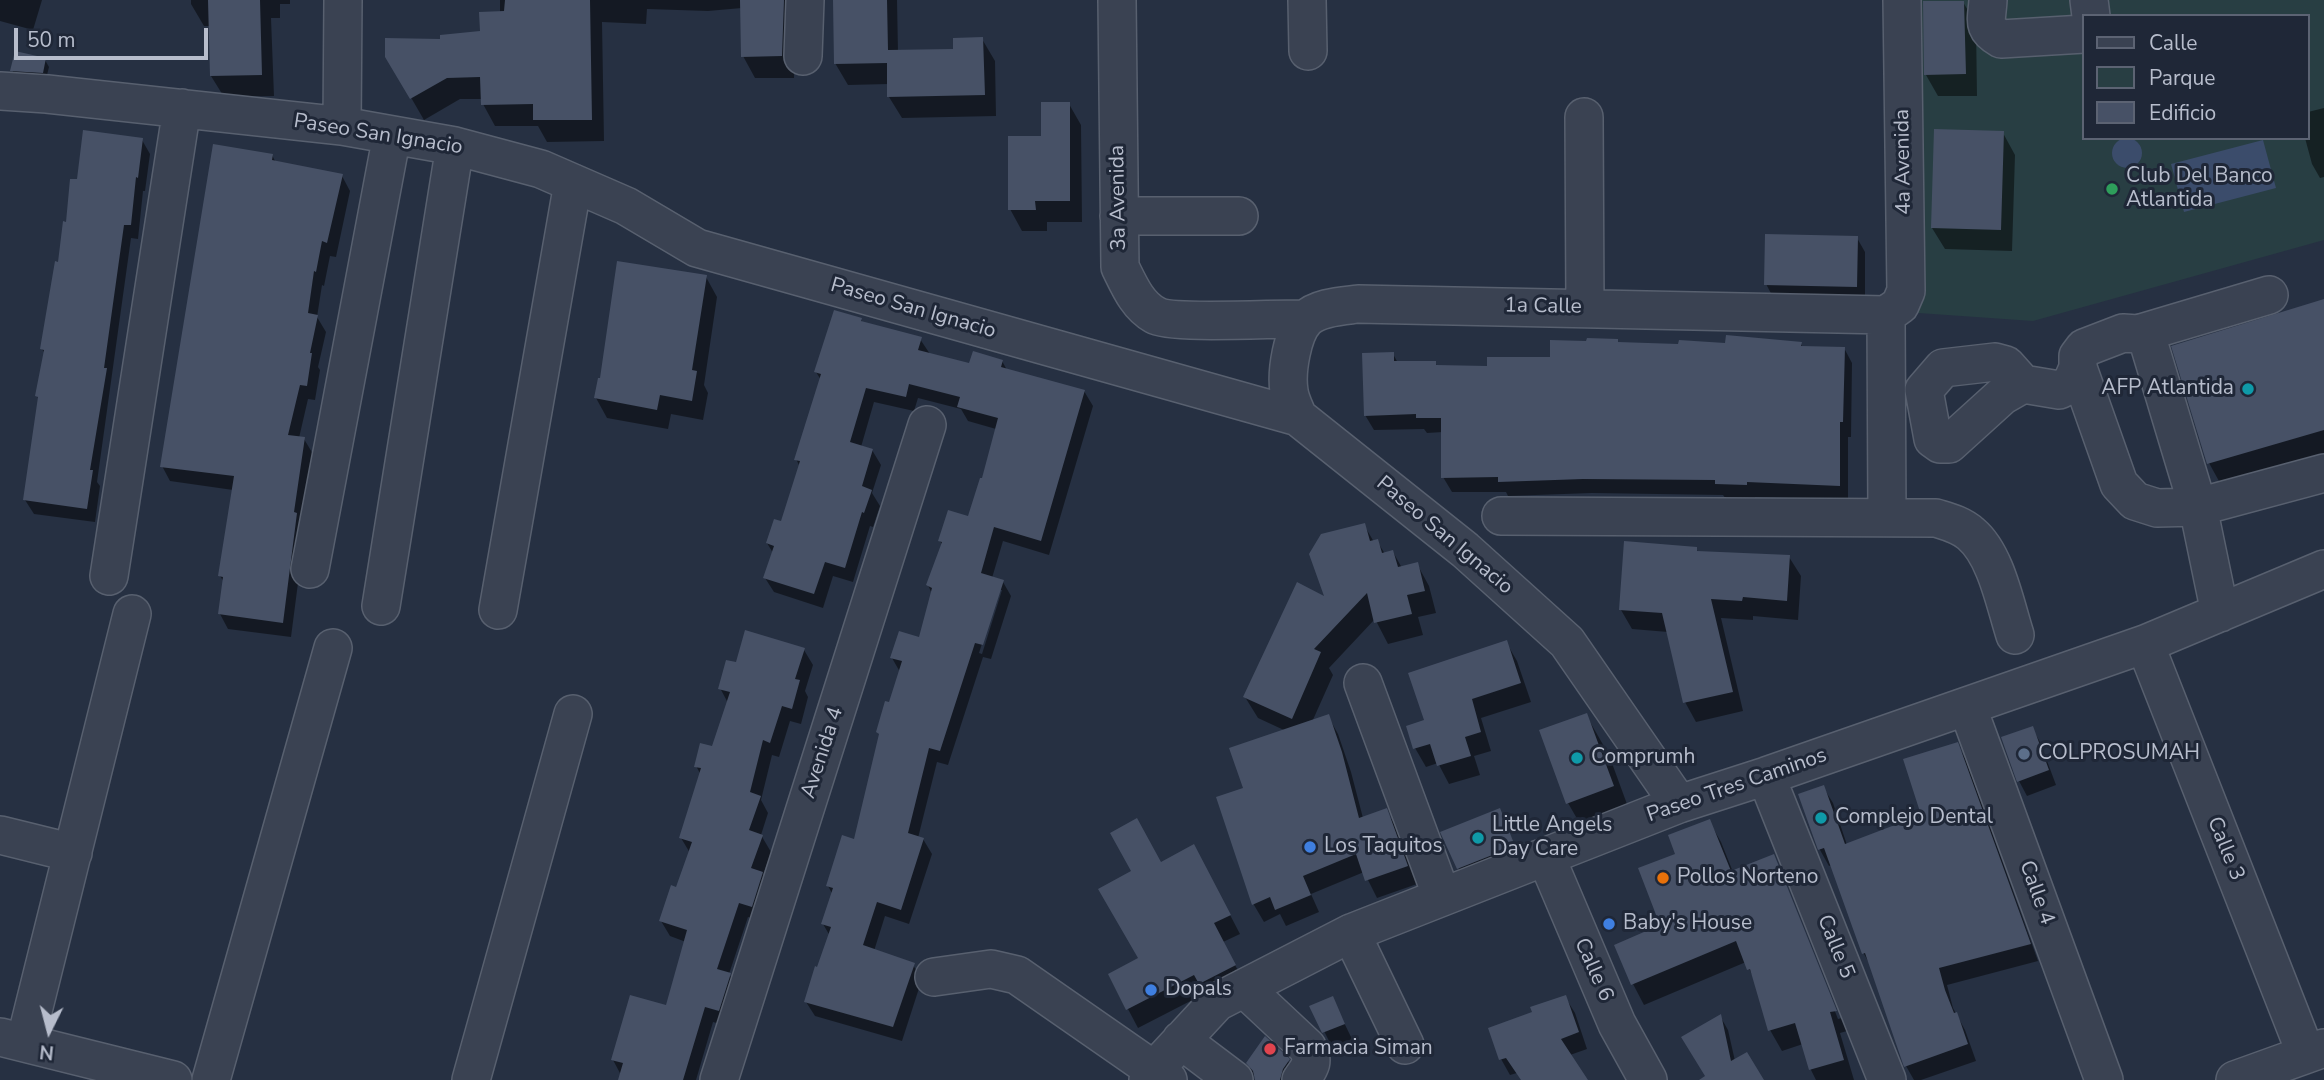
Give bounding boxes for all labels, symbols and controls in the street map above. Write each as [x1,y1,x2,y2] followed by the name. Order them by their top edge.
[18,14,212,58] scale bar
[2082,14,2310,140] legend
[27,26,76,54] text: 50 m
[2149,29,2197,57] text: Calle
[2149,64,2216,92] text: Parque
[2149,99,2216,127] text: Edificio
[292,109,464,161] street label: Paseo San Ignacio
[1890,109,1918,215] street label: 4a Avenida
[1105,145,1133,251] street label: 3a Avenida
[2126,164,2273,214] place label: Club Del Banco Atlantida
[2104,181,2120,197] marker: Club Del Banco Atlantida
[828,273,998,345] street label: Paseo San Ignacio
[1504,294,1582,320] street label: 1a Calle
[2101,376,2234,402] place label: AFP Atlantida
[2240,381,2256,397] marker: AFP Atlantida
[1371,472,1517,600] street label: Paseo San Ignacio
[796,704,850,802] street label: Avenida 4
[2038,741,2200,767] place label: COLPROSUMAH
[1644,743,1830,829] street label: Paseo Tres Caminos
[1591,745,1695,771] place label: Comprumh
[2016,746,2032,762] marker: COLPROSUMAH
[1569,750,1585,766] marker: Comprumh
[1835,805,1993,831] place label: Complejo Dental
[1813,810,1829,826] marker: Complejo Dental
[1492,813,1612,863] place label: Little Angels Day Care
[2201,813,2249,885] street label: Calle 3
[1470,830,1486,846] marker: Little Angels Day Care
[1324,834,1443,860] place label: Los Taquitos
[1302,839,1318,855] marker: Los Taquitos
[2013,857,2059,929] street label: Calle 4
[1677,865,1818,891] place label: Pollos Norteno
[1655,870,1671,886] marker: Pollos Norteno
[1623,911,1752,937] place label: Baby's House
[1811,911,1859,983] street label: Calle 5
[1601,916,1617,932] marker: Baby's House
[1568,935,1618,1005] street label: Calle 6
[1165,977,1232,1003] place label: Dopals
[1143,982,1159,998] marker: Dopals
[14,996,84,1066] north arrow
[1284,1036,1433,1062] place label: Farmacia Siman
[38,1038,55,1066] text: N
[1262,1041,1278,1057] marker: Farmacia Siman

